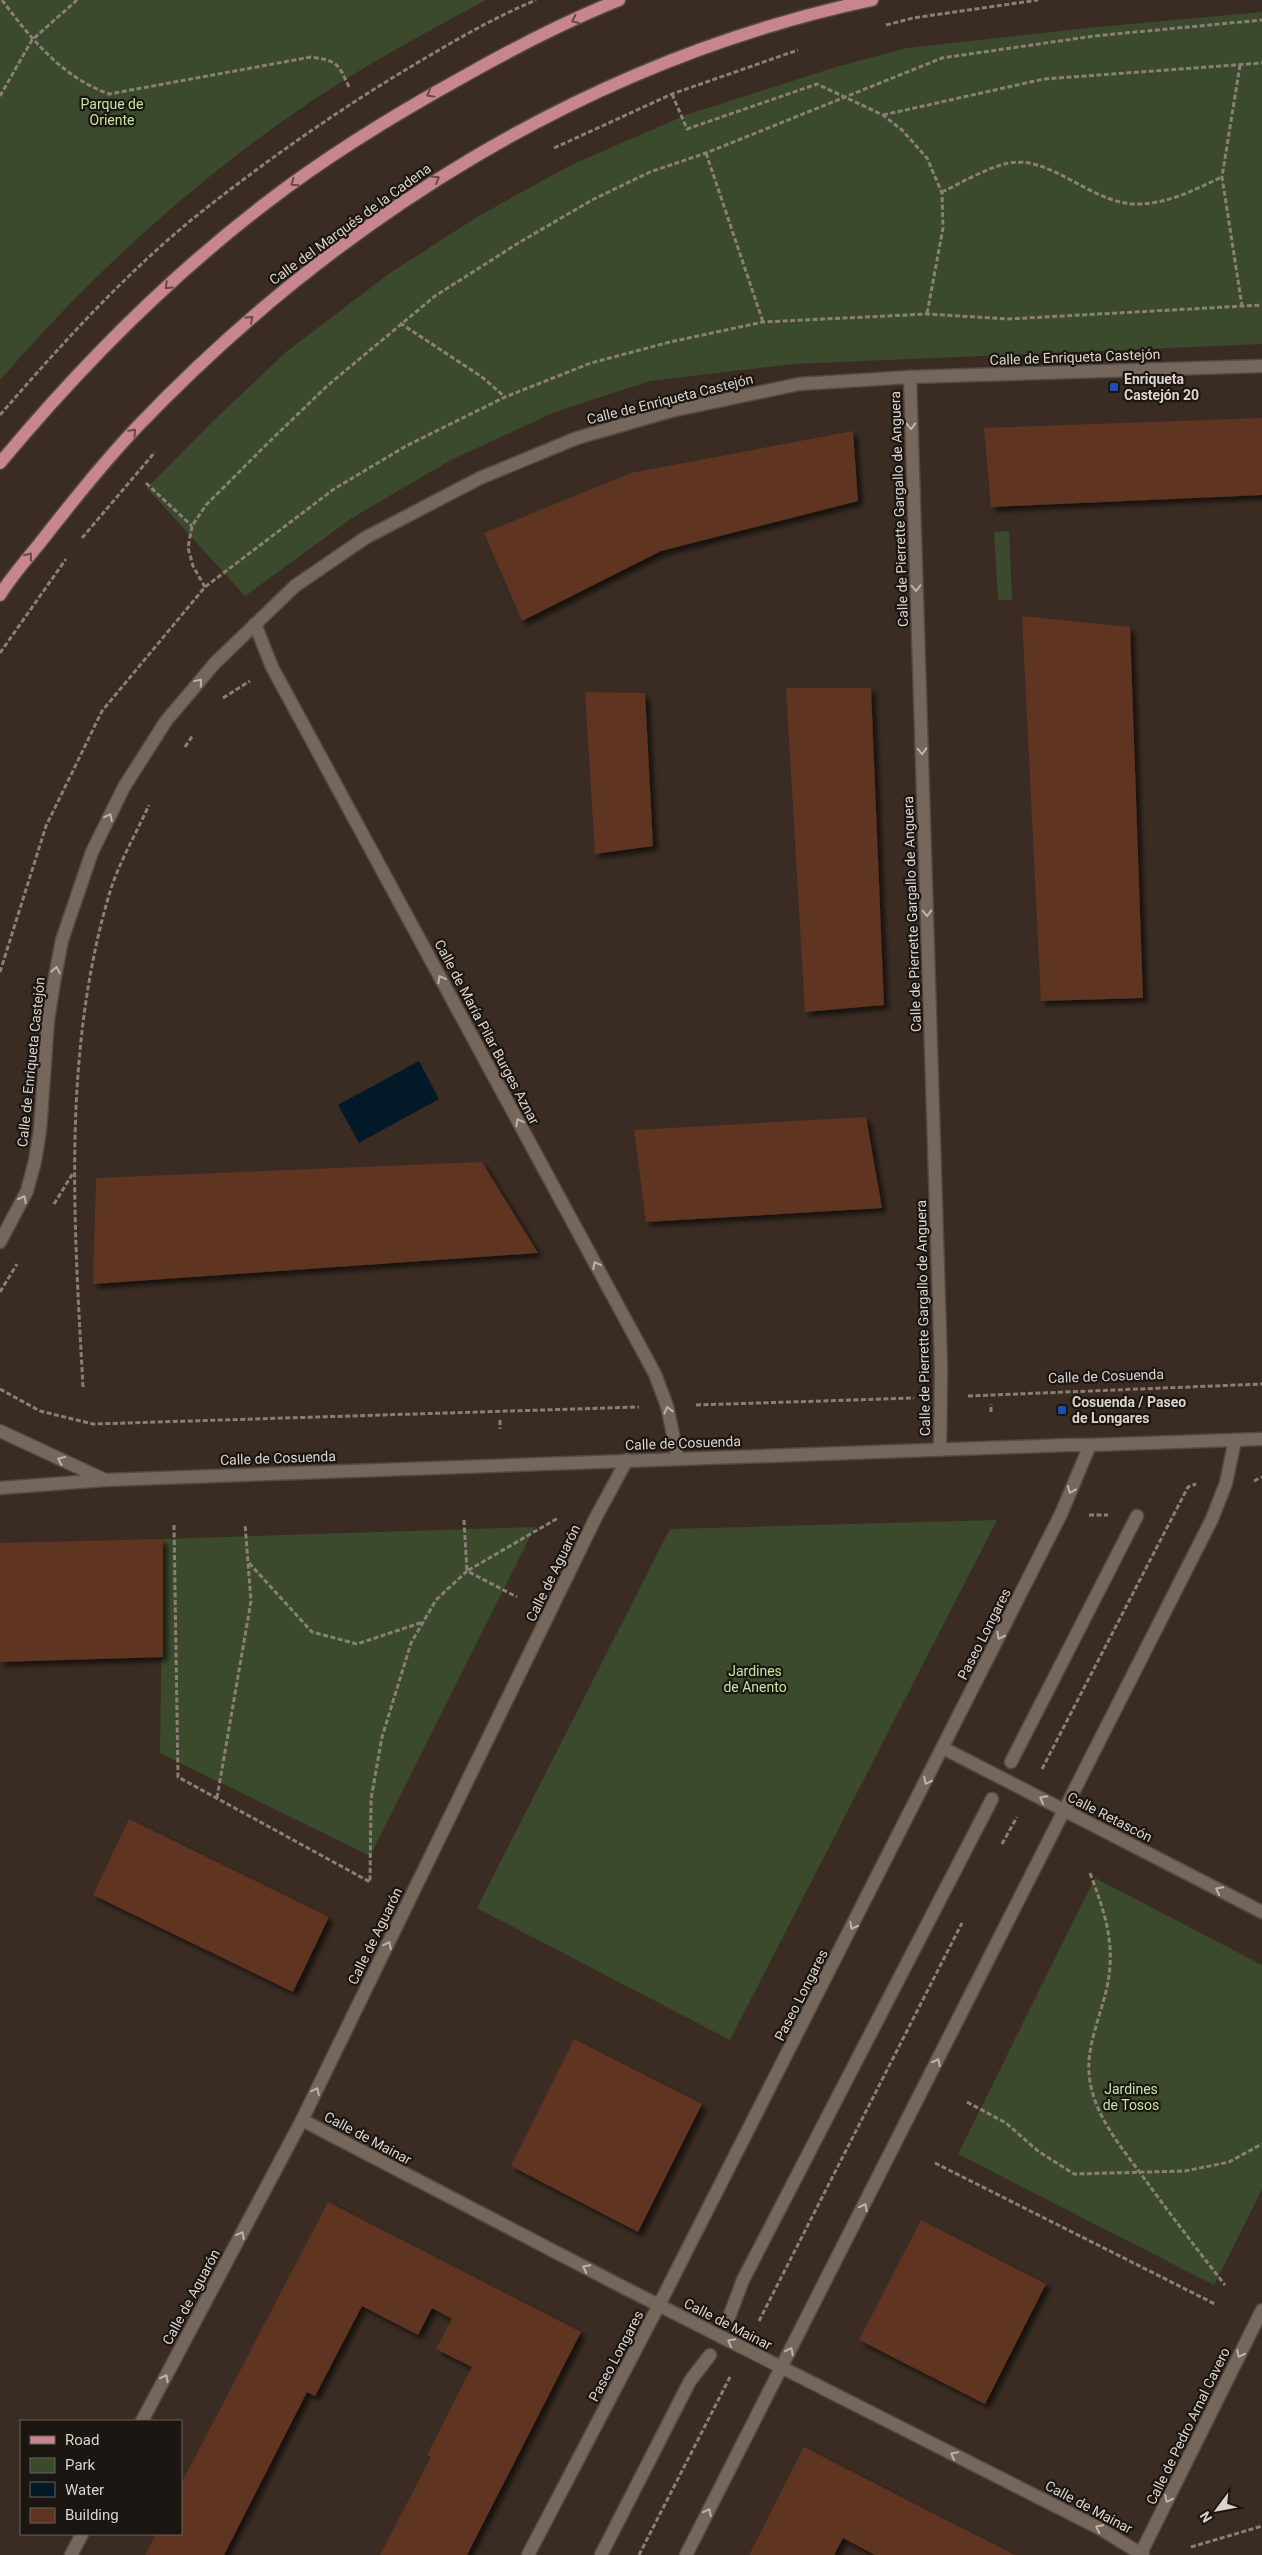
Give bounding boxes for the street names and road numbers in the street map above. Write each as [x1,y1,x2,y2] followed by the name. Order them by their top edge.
[266,160,434,288] street label: Calle del Marqués de la Cadena
[989,346,1161,368] street label: Calle de Enriqueta Castejón
[585,371,755,427] street label: Calle de Enriqueta Castejón
[887,391,911,627] street label: Calle de Pierrette Gargallo de Anguera
[900,796,924,1032] street label: Calle de Pierrette Gargallo de Anguera
[431,937,543,1127] street label: Calle de María Pilar Burges Aznar
[14,976,48,1148] street label: Calle de Enriqueta Castejón
[913,1200,933,1436] street label: Calle de Pierrette Gargallo de Anguera
[1048,1366,1164,1386] street label: Calle de Cosuenda
[625,1433,741,1453] street label: Calle de Cosuenda
[220,1448,336,1468] street label: Calle de Cosuenda
[523,1522,583,1624] street label: Calle de Aguarón
[954,1586,1014,1682] street label: Paseo Longares
[1065,1789,1155,1845] street label: Calle Retascón
[345,1885,405,1987] street label: Calle de Aguarón
[771,1947,831,2043] street label: Paseo Longares
[322,2108,415,2168] street label: Calle de Mainar
[159,2247,223,2347] street label: Calle de Aguarón
[681,2295,775,2353] street label: Calle de Mainar
[585,2308,647,2404] street label: Paseo Longares
[1143,2345,1233,2507] street label: Calle de Pedro Arnal Cavero
[1043,2477,1136,2537] street label: Calle de Mainar

